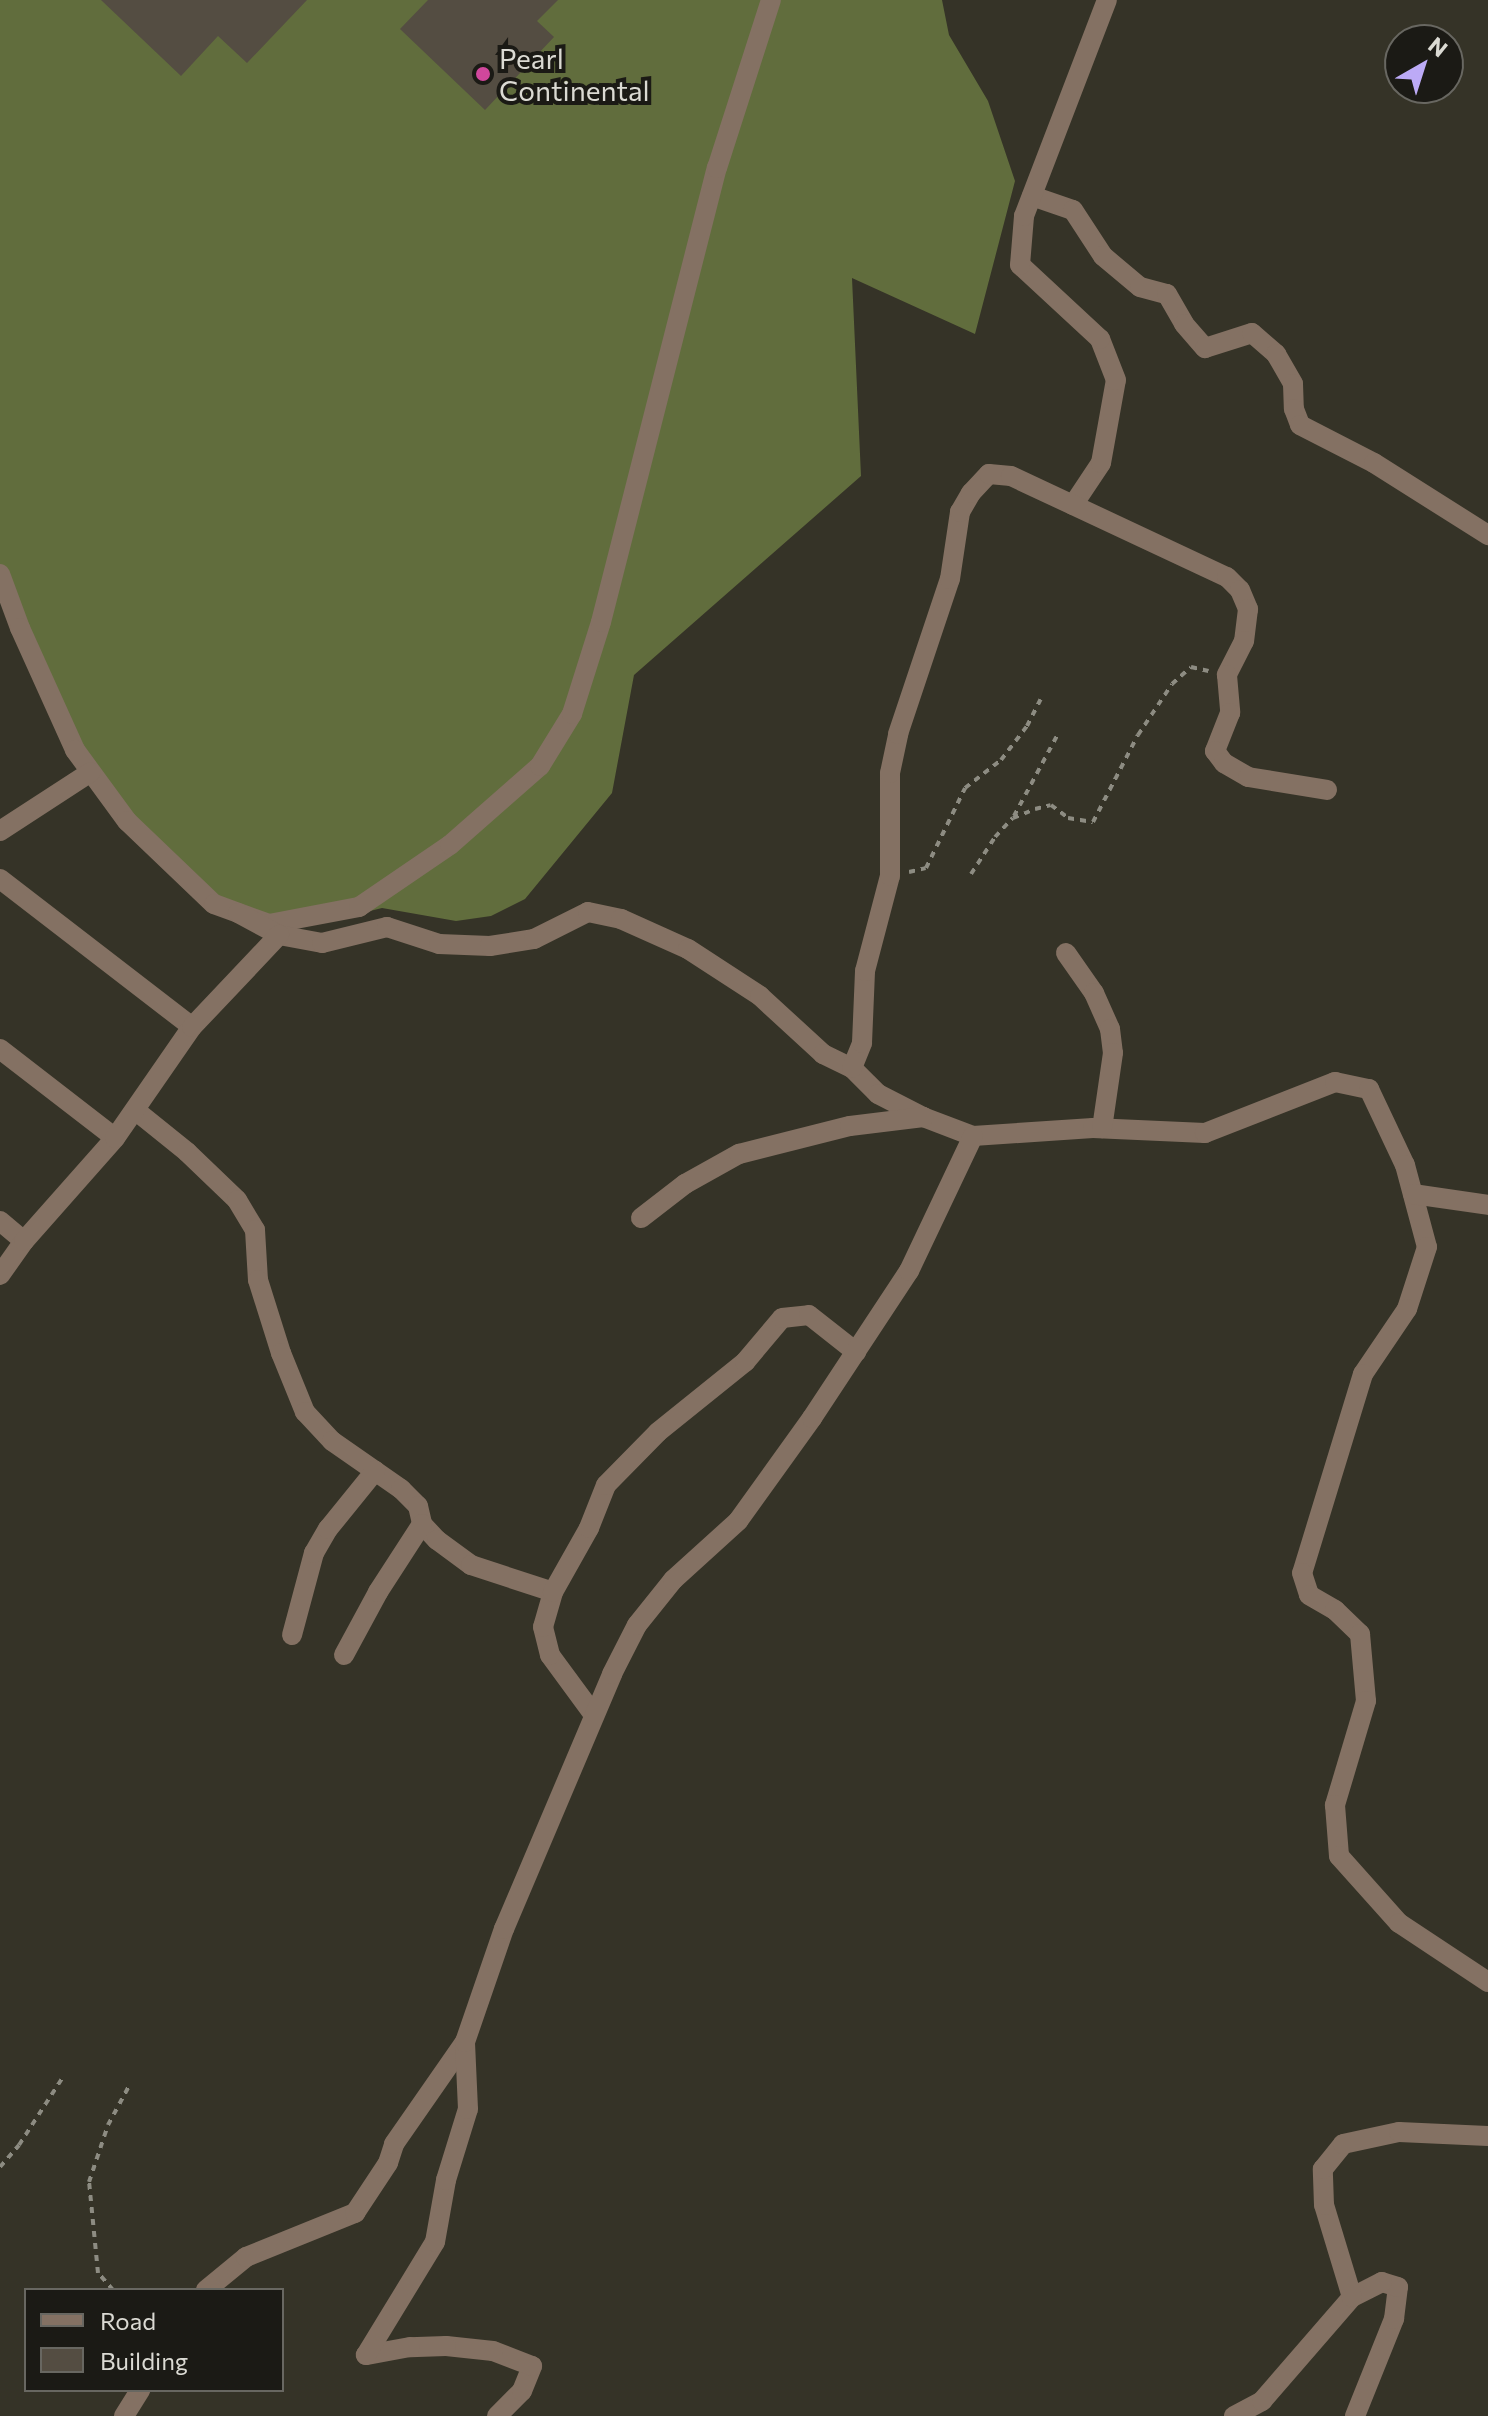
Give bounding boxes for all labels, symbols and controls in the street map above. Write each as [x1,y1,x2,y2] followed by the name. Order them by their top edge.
[1384,24,1464,104] north arrow
[1423,31,1453,62] text: N
[499,41,650,107] place label: Pearl Continental
[474,65,492,83] marker: Pearl Continental
[24,2288,284,2392] legend
[100,2306,156,2335] text: Road
[100,2346,188,2375] text: Building

